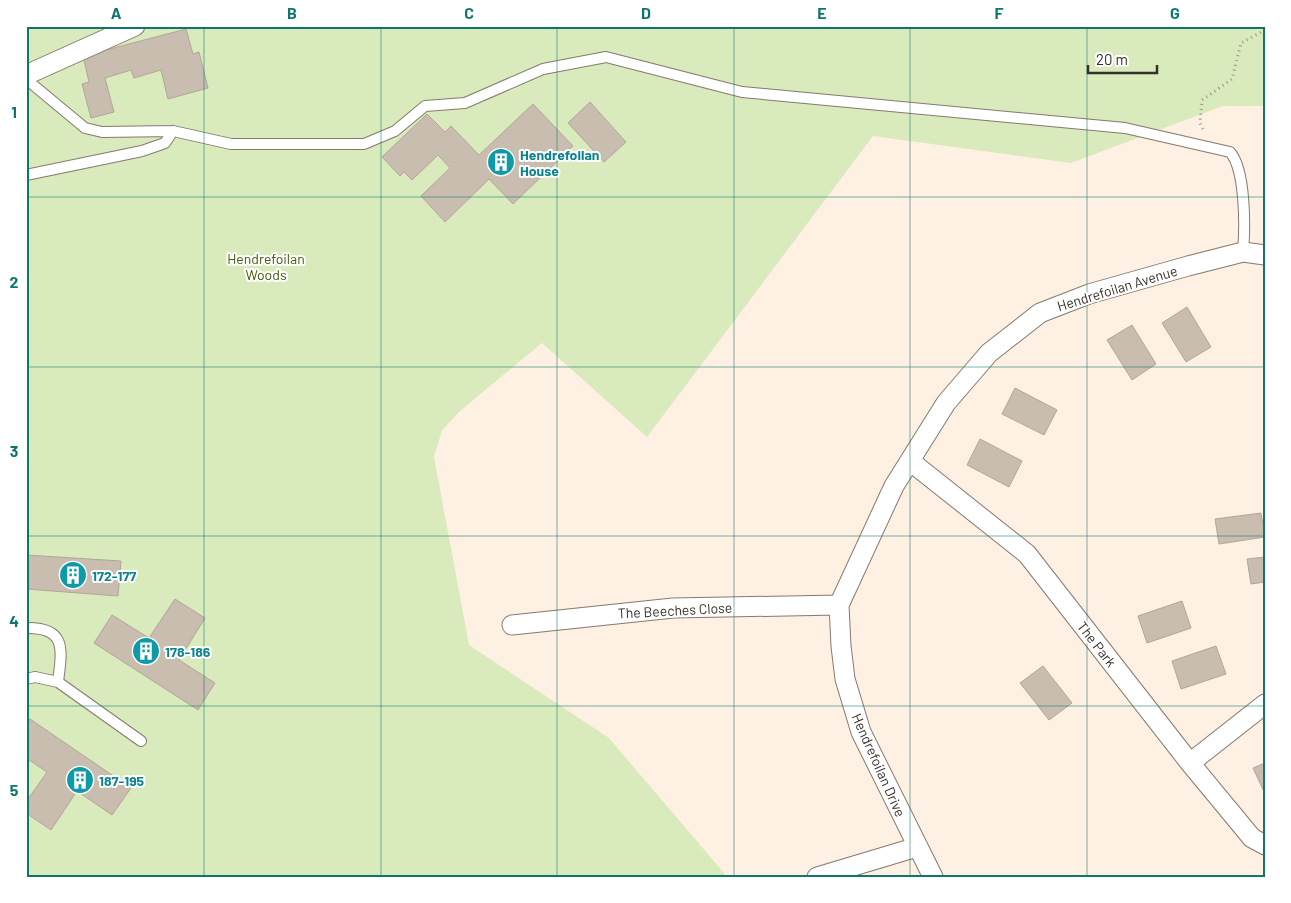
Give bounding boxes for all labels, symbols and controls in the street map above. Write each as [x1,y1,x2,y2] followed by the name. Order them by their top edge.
[111,3,122,22] text: A
[287,3,297,22] text: B
[464,3,474,22] text: C
[641,3,651,22] text: D
[817,3,827,22] text: E
[995,3,1004,22] text: F
[1170,3,1180,22] text: G
[1088,42,1157,74] scale bar
[1096,50,1128,68] text: 20 m
[11,102,17,121] text: 1
[520,146,599,179] place label: Hendrefoilan House
[486,147,516,177] building icon: Hendrefoilan House
[227,250,305,283] park label: Hendrefoilan Woods
[1055,262,1179,314] street label: Hendrefoilan Avenue
[10,272,19,291] text: 2
[10,441,18,460] text: 3
[58,560,88,590] building icon: 172-177
[92,567,136,584] place label: 172-177
[617,599,733,621] street label: The Beeches Close
[9,611,19,630] text: 4
[1074,618,1120,670] street label: The Park
[131,636,161,666] building icon: 178-186
[165,643,211,660] place label: 178-186
[849,711,909,819] street label: Hendrefoilan Drive
[65,765,95,795] building icon: 187-195
[99,772,145,789] place label: 187-195
[10,780,19,799] text: 5

